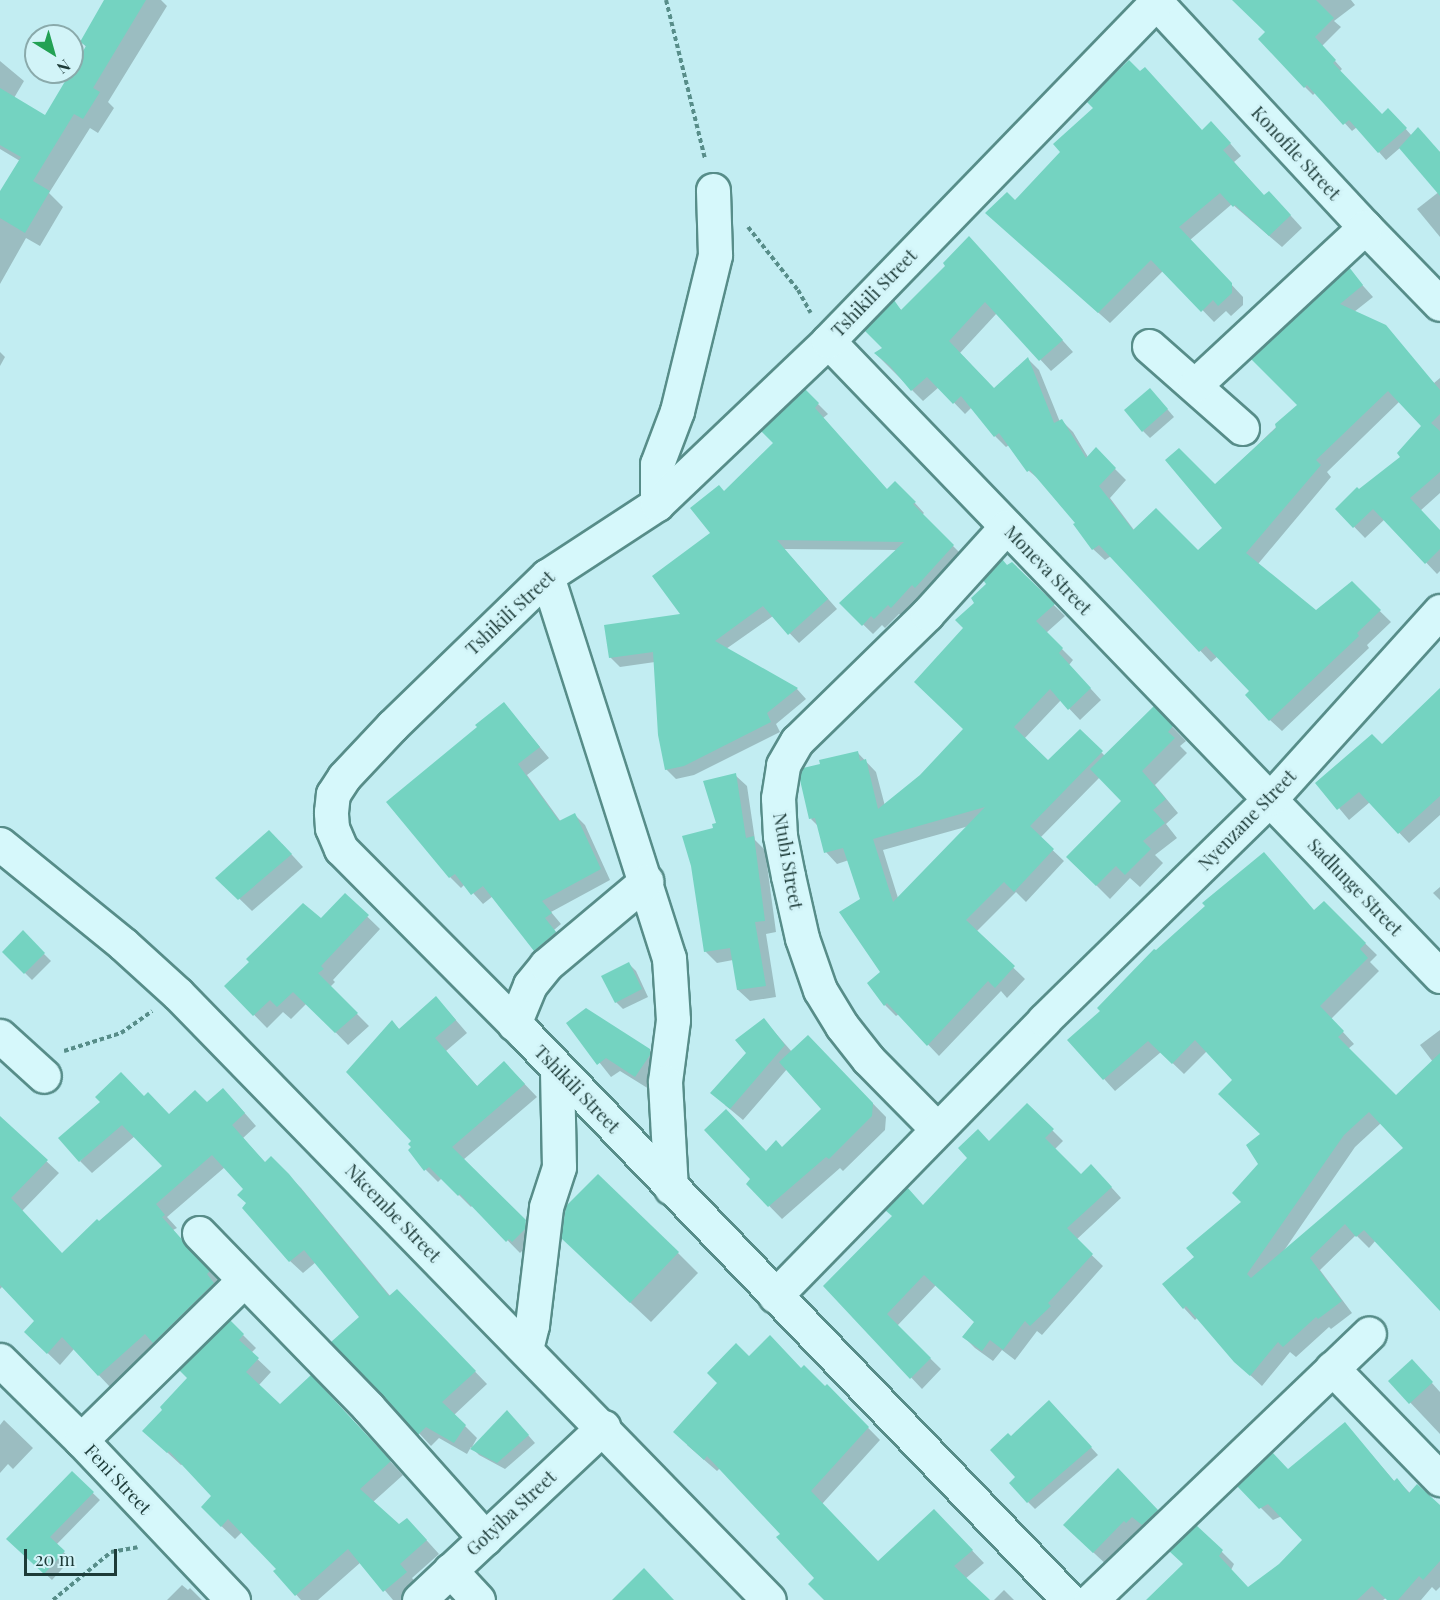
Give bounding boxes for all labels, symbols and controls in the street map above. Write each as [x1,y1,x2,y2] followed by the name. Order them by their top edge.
[24,24,84,84] north arrow
[53,55,75,79] text: N
[1247,102,1345,204] street label: Konofile Street
[827,245,921,341] street label: Tshikili Street
[1000,521,1096,619] street label: Moneva Street
[461,566,559,660] street label: Tshikili Street
[1194,765,1300,875] street label: Nyenzane Street
[769,811,807,911] street label: Ntubi Street
[1303,834,1407,940] street label: Sadlunge Street
[530,1041,624,1137] street label: Tshikili Street
[341,1160,445,1266] street label: Nkcembe Street
[80,1440,156,1518] street label: Feni Street
[462,1466,560,1560] street label: Gotyiba Street
[27,1537,120,1575] scale bar
[35,1547,75,1571] text: 20 m

